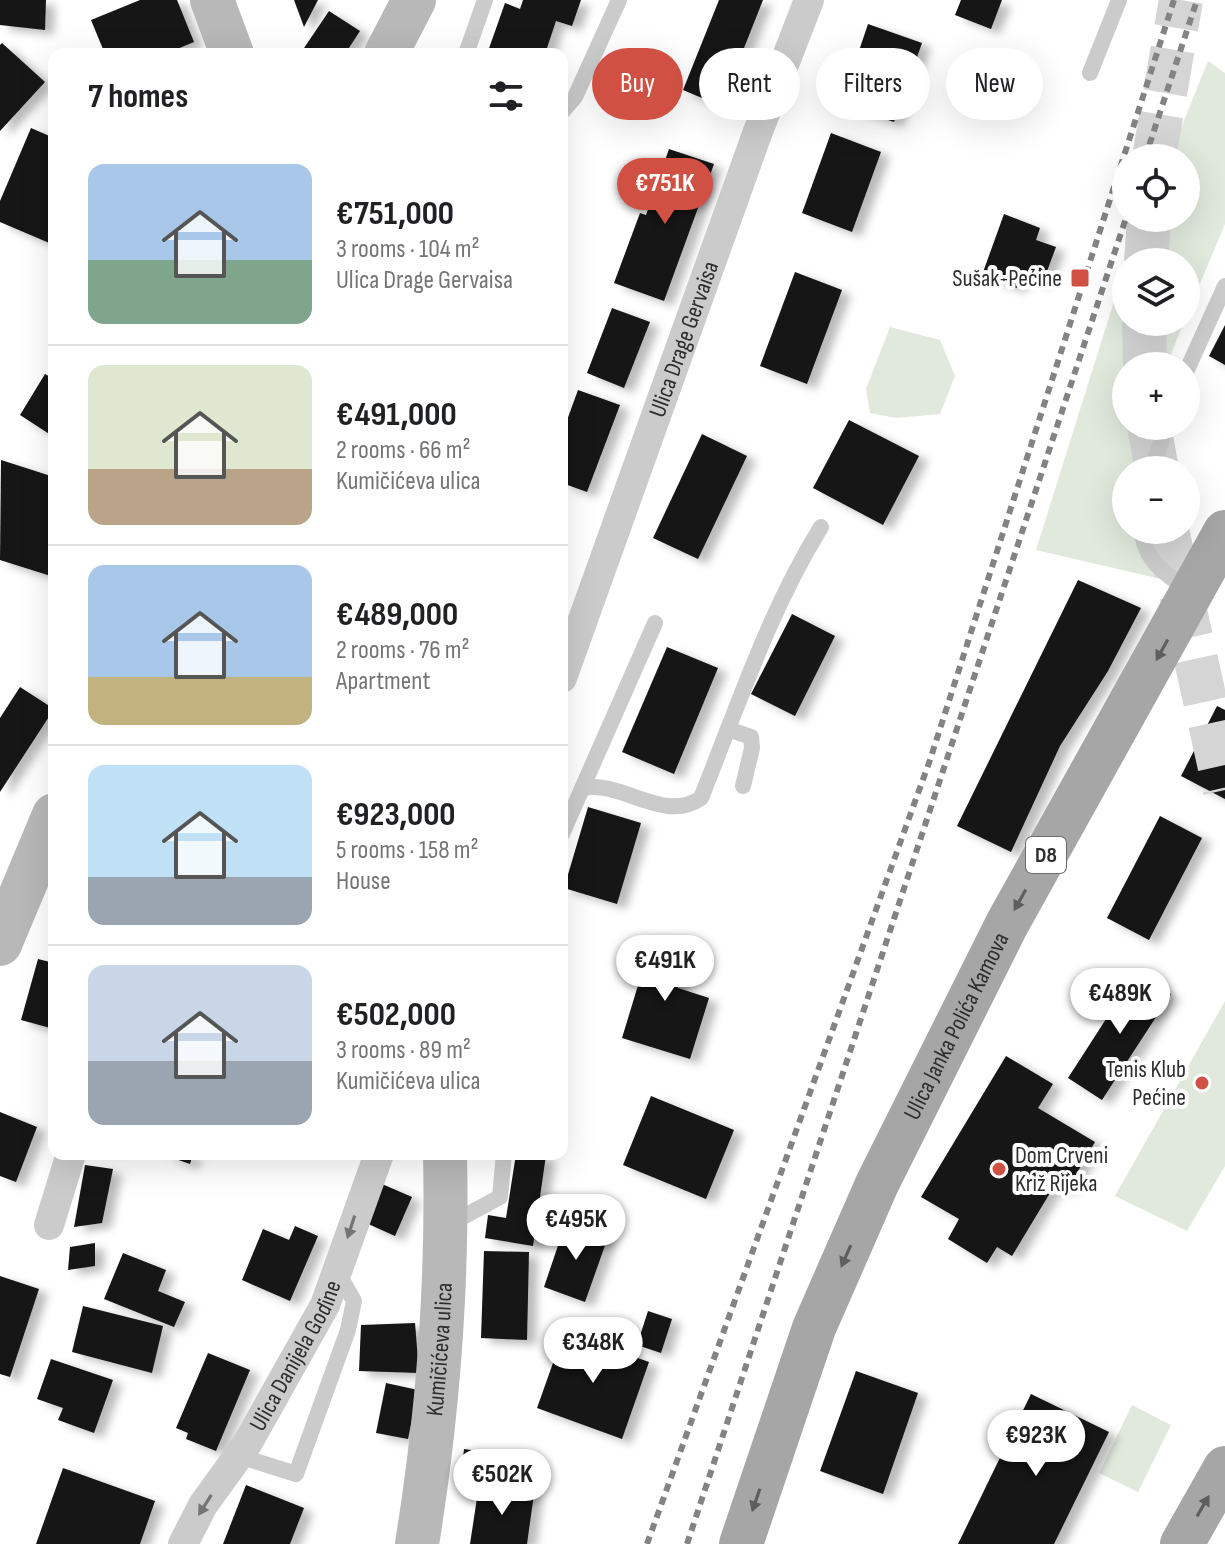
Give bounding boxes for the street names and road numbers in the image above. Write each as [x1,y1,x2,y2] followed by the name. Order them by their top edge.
[642,257,725,421] street label: Ulica Drage Gervaisa
[1026,837,1066,873] road number: D8
[897,927,1015,1124] street label: Ulica Janka Polića Kamova
[243,1276,347,1436] street label: Ulica Danijela Godine
[420,1282,458,1417] street label: Kumičićeva ulica

